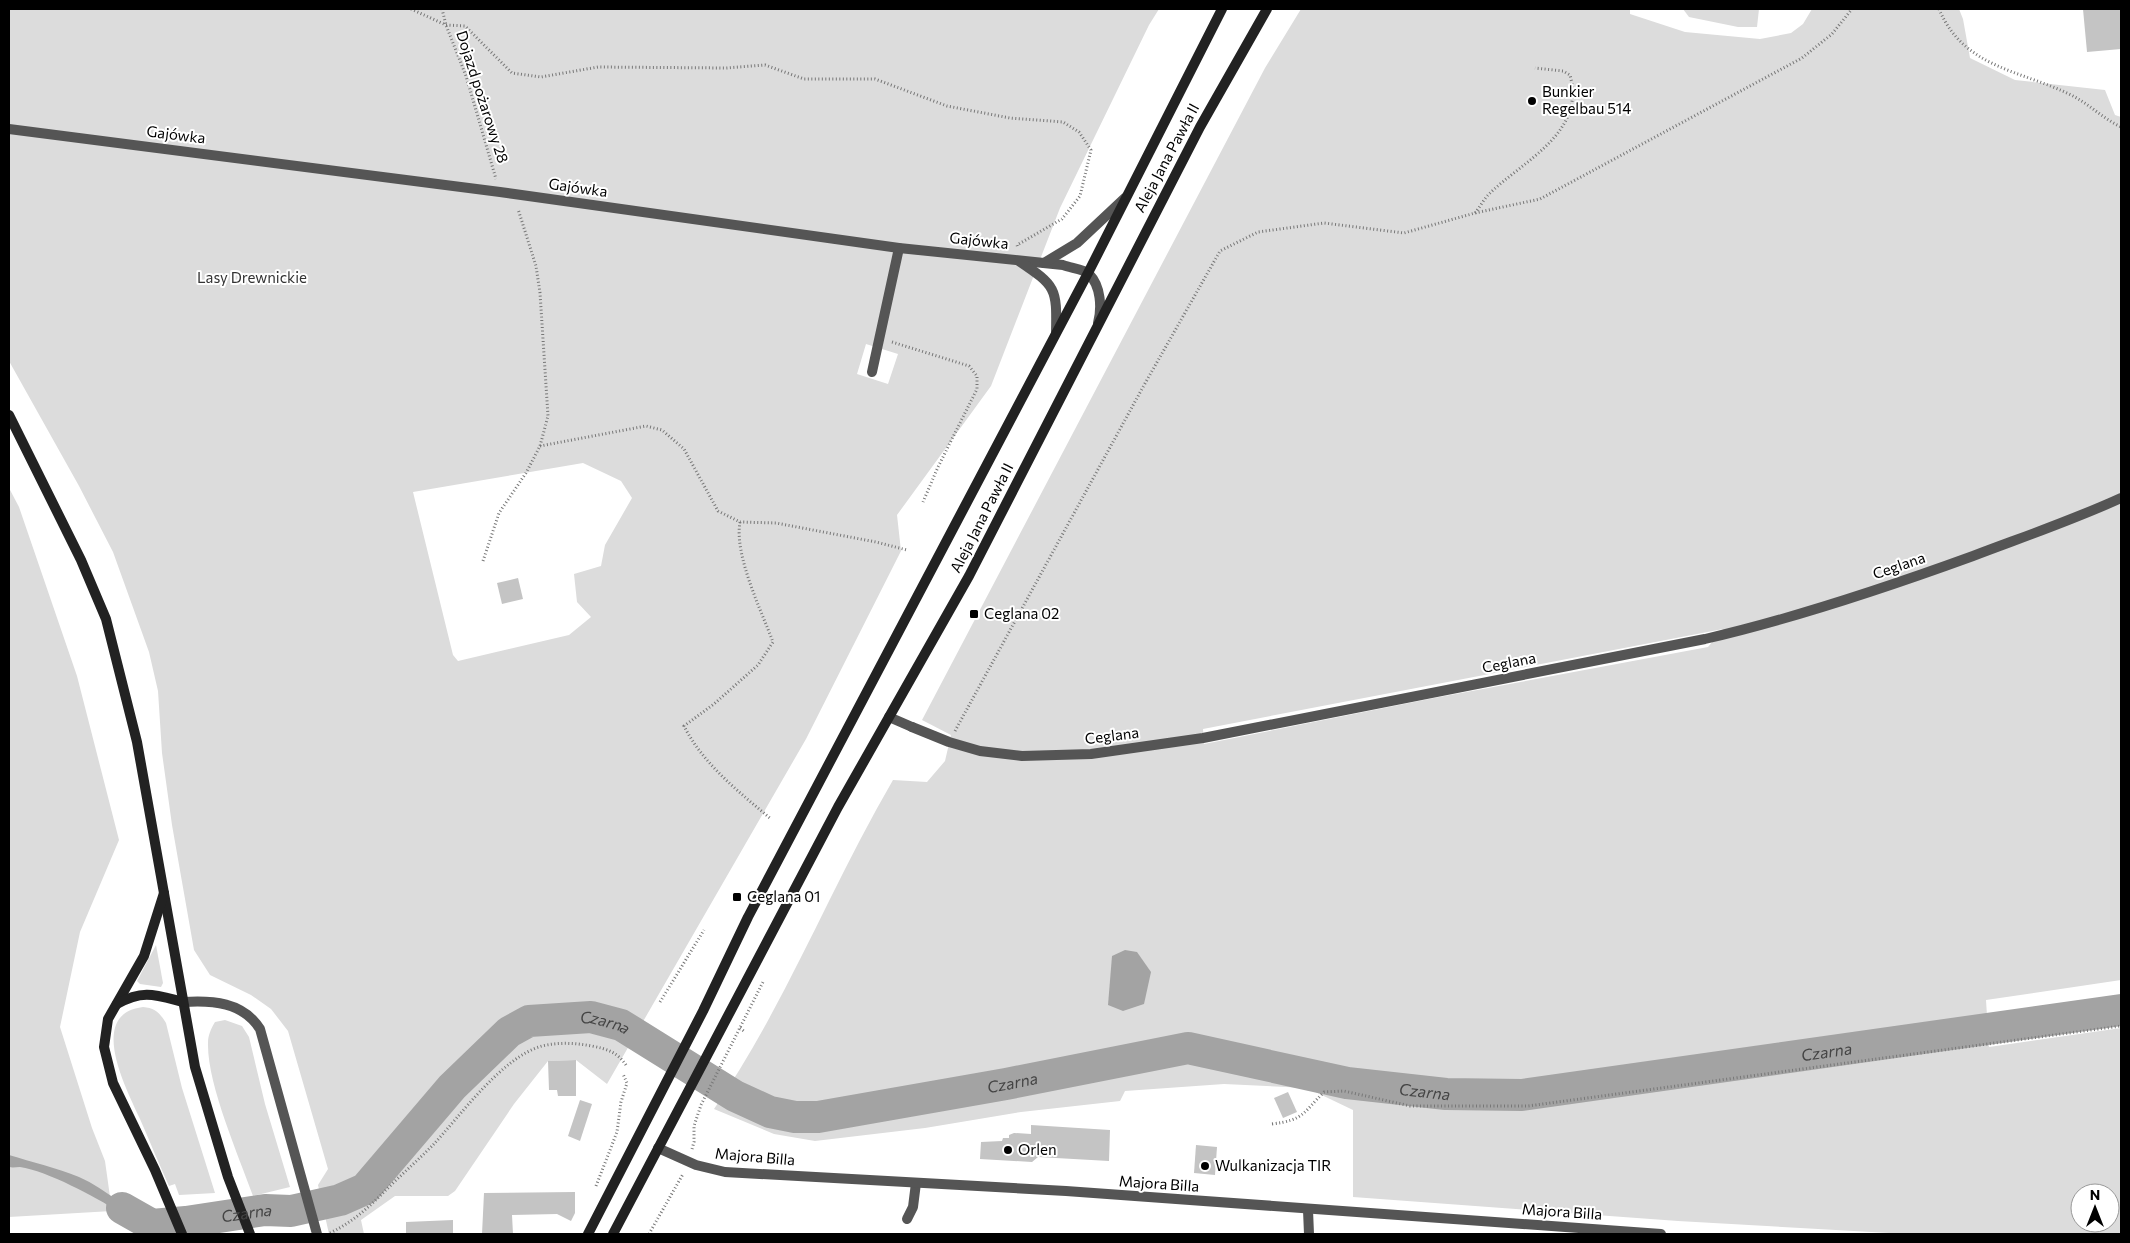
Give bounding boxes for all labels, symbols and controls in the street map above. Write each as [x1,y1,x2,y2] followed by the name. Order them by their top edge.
[453,28,513,165] street label: Dojazd pożarowy 28
[1542,82,1631,117] place label: Bunkier Regelbau 514
[1526,95,1538,107] marker: Bunkier Regelbau 514
[1130,100,1202,215] street label: Aleja Jana Pawła II
[146,121,207,147] street label: Gajówka
[548,174,609,200] street label: Gajówka
[949,228,1010,252] street label: Gajówka
[197,268,307,286] park label: Lasy Drewnickie
[946,460,1017,575] street label: Aleja Jana Pawła II
[1870,548,1927,582] street label: Ceglana
[984,604,1059,622] place label: Ceglana 02
[968,608,980,620] marker: Ceglana 02
[1480,648,1537,676] street label: Ceglana
[1084,723,1140,747] street label: Ceglana
[747,887,820,905] place label: Ceglana 01
[731,891,743,903] marker: Ceglana 01
[579,1007,634,1038] water label: Czarna
[1800,1038,1853,1064] water label: Czarna
[985,1068,1039,1096] water label: Czarna
[1398,1079,1451,1103] water label: Czarna
[1018,1140,1057,1158] place label: Orlen
[714,1144,796,1168] street label: Majora Billa
[1002,1144,1014,1156] marker: Orlen
[1215,1156,1331,1174] place label: Wulkanizacja TIR
[1199,1160,1211,1172] marker: Wulkanizacja TIR
[1118,1171,1200,1195] street label: Majora Billa
[2070,1183,2120,1233] north arrow
[2090,1186,2100,1203] text: N
[1521,1199,1603,1223] street label: Majora Billa
[220,1200,272,1226] water label: Czarna

